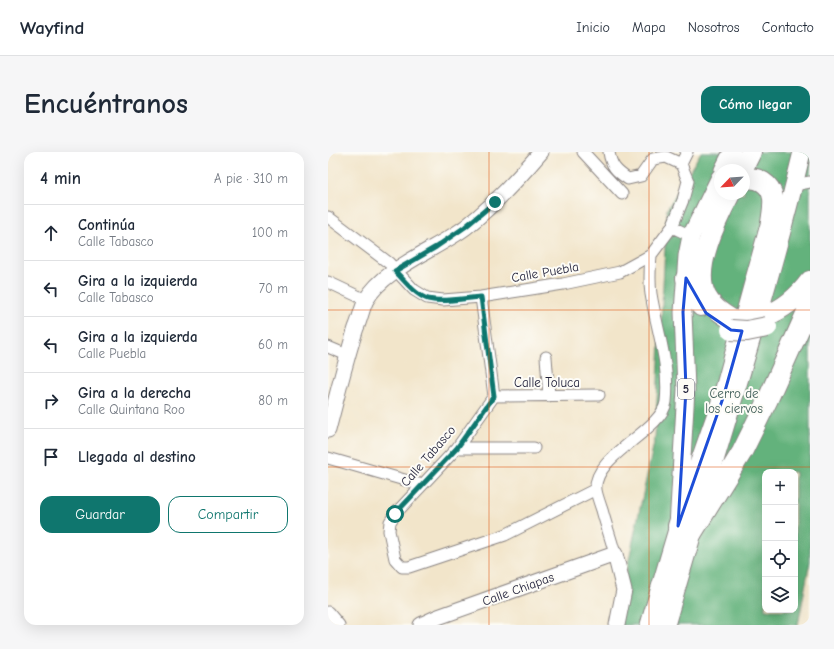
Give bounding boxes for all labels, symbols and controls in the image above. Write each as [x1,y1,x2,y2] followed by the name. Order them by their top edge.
[20,17,84,39] text: Wayfind
[576,19,610,36] text: Inicio
[632,19,666,36] text: Mapa
[688,19,740,36] text: Nosotros
[762,19,814,36] text: Contacto
[701,86,810,123] button: Cómo llegar
[24,88,188,120] text: Encuéntranos
[714,164,750,200] north arrow
[40,169,81,188] text: 4 min
[214,171,288,186] text: A pie · 310 m
[486,193,504,211] route end
[78,216,135,234] text: Continúa
[40,222,62,244] icon: ahead
[252,225,288,240] text: 100 m
[78,234,154,249] text: Calle Tabasco
[510,259,580,285] street label: Calle Puebla
[78,272,198,290] text: Gira a la izquierda
[40,278,62,300] icon: left
[259,281,288,296] text: 70 m
[78,290,154,305] text: Calle Tabasco
[78,328,198,346] text: Gira a la izquierda
[40,334,62,356] icon: left
[258,337,288,352] text: 60 m
[78,346,146,361] text: Calle Puebla
[514,375,580,390] street label: Calle Toluca
[678,379,694,399] road number: 5
[78,384,191,402] text: Gira a la derecha
[705,386,763,416] park label: Cerro de los ciervos
[40,390,62,412] icon: right
[258,393,288,408] text: 80 m
[78,402,185,417] text: Calle Quintana Roo
[398,422,459,489] street label: Calle Tabasco
[40,446,62,468] icon: arrive
[78,448,196,466] text: Llegada al destino
[762,469,798,613] map controls
[762,469,798,505] button: +
[40,496,160,533] button: Guardar
[168,496,288,533] button: Compartir
[386,505,404,523] route start
[762,505,798,541] button: −
[762,541,798,577] button: locate
[480,569,556,609] street label: Calle Chiapas
[762,577,798,613] button: layers

